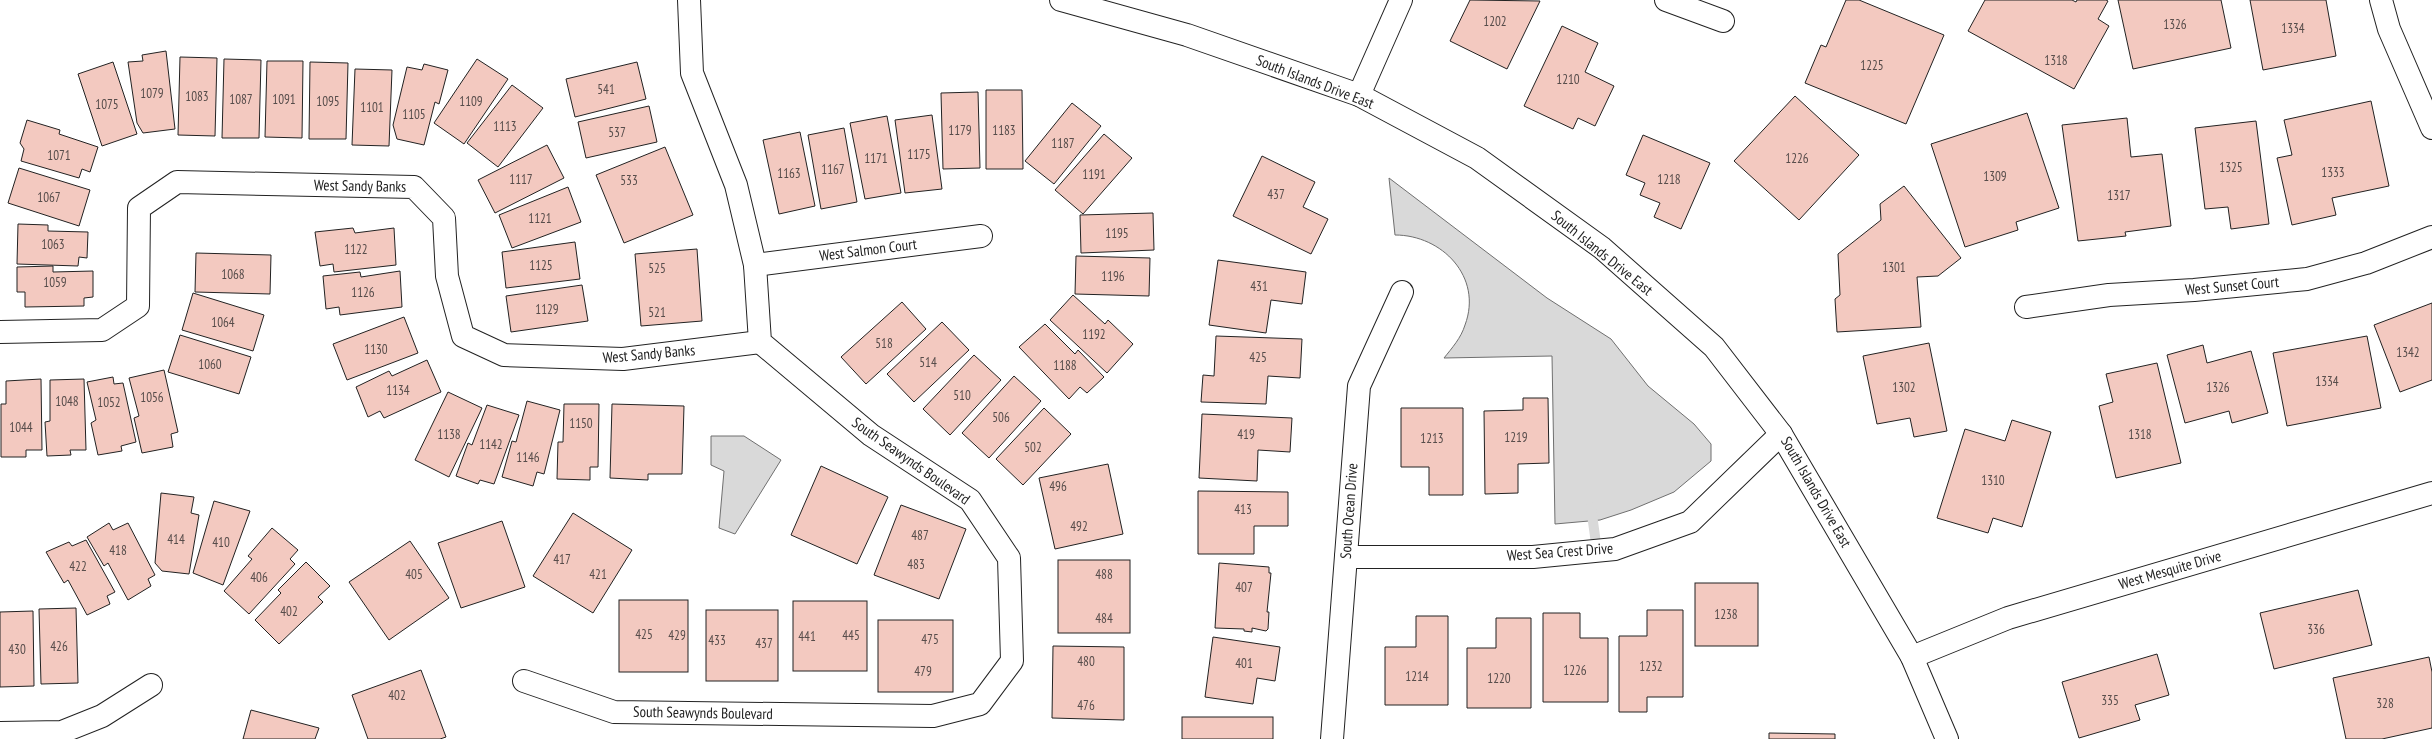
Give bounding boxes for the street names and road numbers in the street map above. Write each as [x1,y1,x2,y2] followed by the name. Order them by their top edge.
[1254,50,1377,113] street label: South Islands Drive East
[314,175,406,196] street label: West Sandy Banks
[1548,206,1657,299] street label: South Islands Drive East
[818,234,918,265] street label: West Salmon Court
[2184,272,2280,299] street label: West Sunset Court
[602,340,696,367] street label: West Sandy Banks
[849,413,974,508] street label: South Seawynds Boulevard
[1777,433,1856,551] street label: South Islands Drive East
[1336,462,1361,559] street label: South Ocean Drive
[1506,538,1614,565] street label: West Sea Crest Drive
[2116,546,2223,593] street label: West Mesquite Drive
[633,702,773,723] street label: South Seawynds Boulevard

